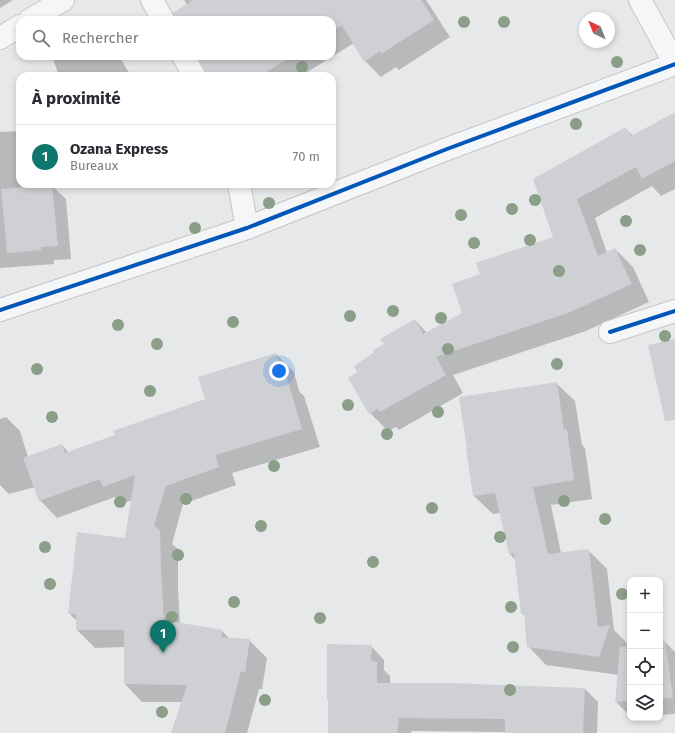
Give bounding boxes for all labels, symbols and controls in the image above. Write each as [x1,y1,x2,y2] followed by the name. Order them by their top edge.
[579,12,615,48] north arrow
[16,16,336,60] search box
[30,27,52,49] icon: search
[62,29,138,47] text: Rechercher
[32,88,121,109] text: À proximité
[70,140,168,158] text: Ozana Express
[42,149,48,164] text: 1
[293,149,320,164] text: 70 m
[70,158,118,173] text: Bureaux
[269,361,289,381] your location
[627,577,663,721] map controls
[627,577,663,613] button: +
[627,613,663,649] button: −
[150,620,176,653] pin: 1
[627,649,663,685] button: locate
[627,685,663,721] button: layers

